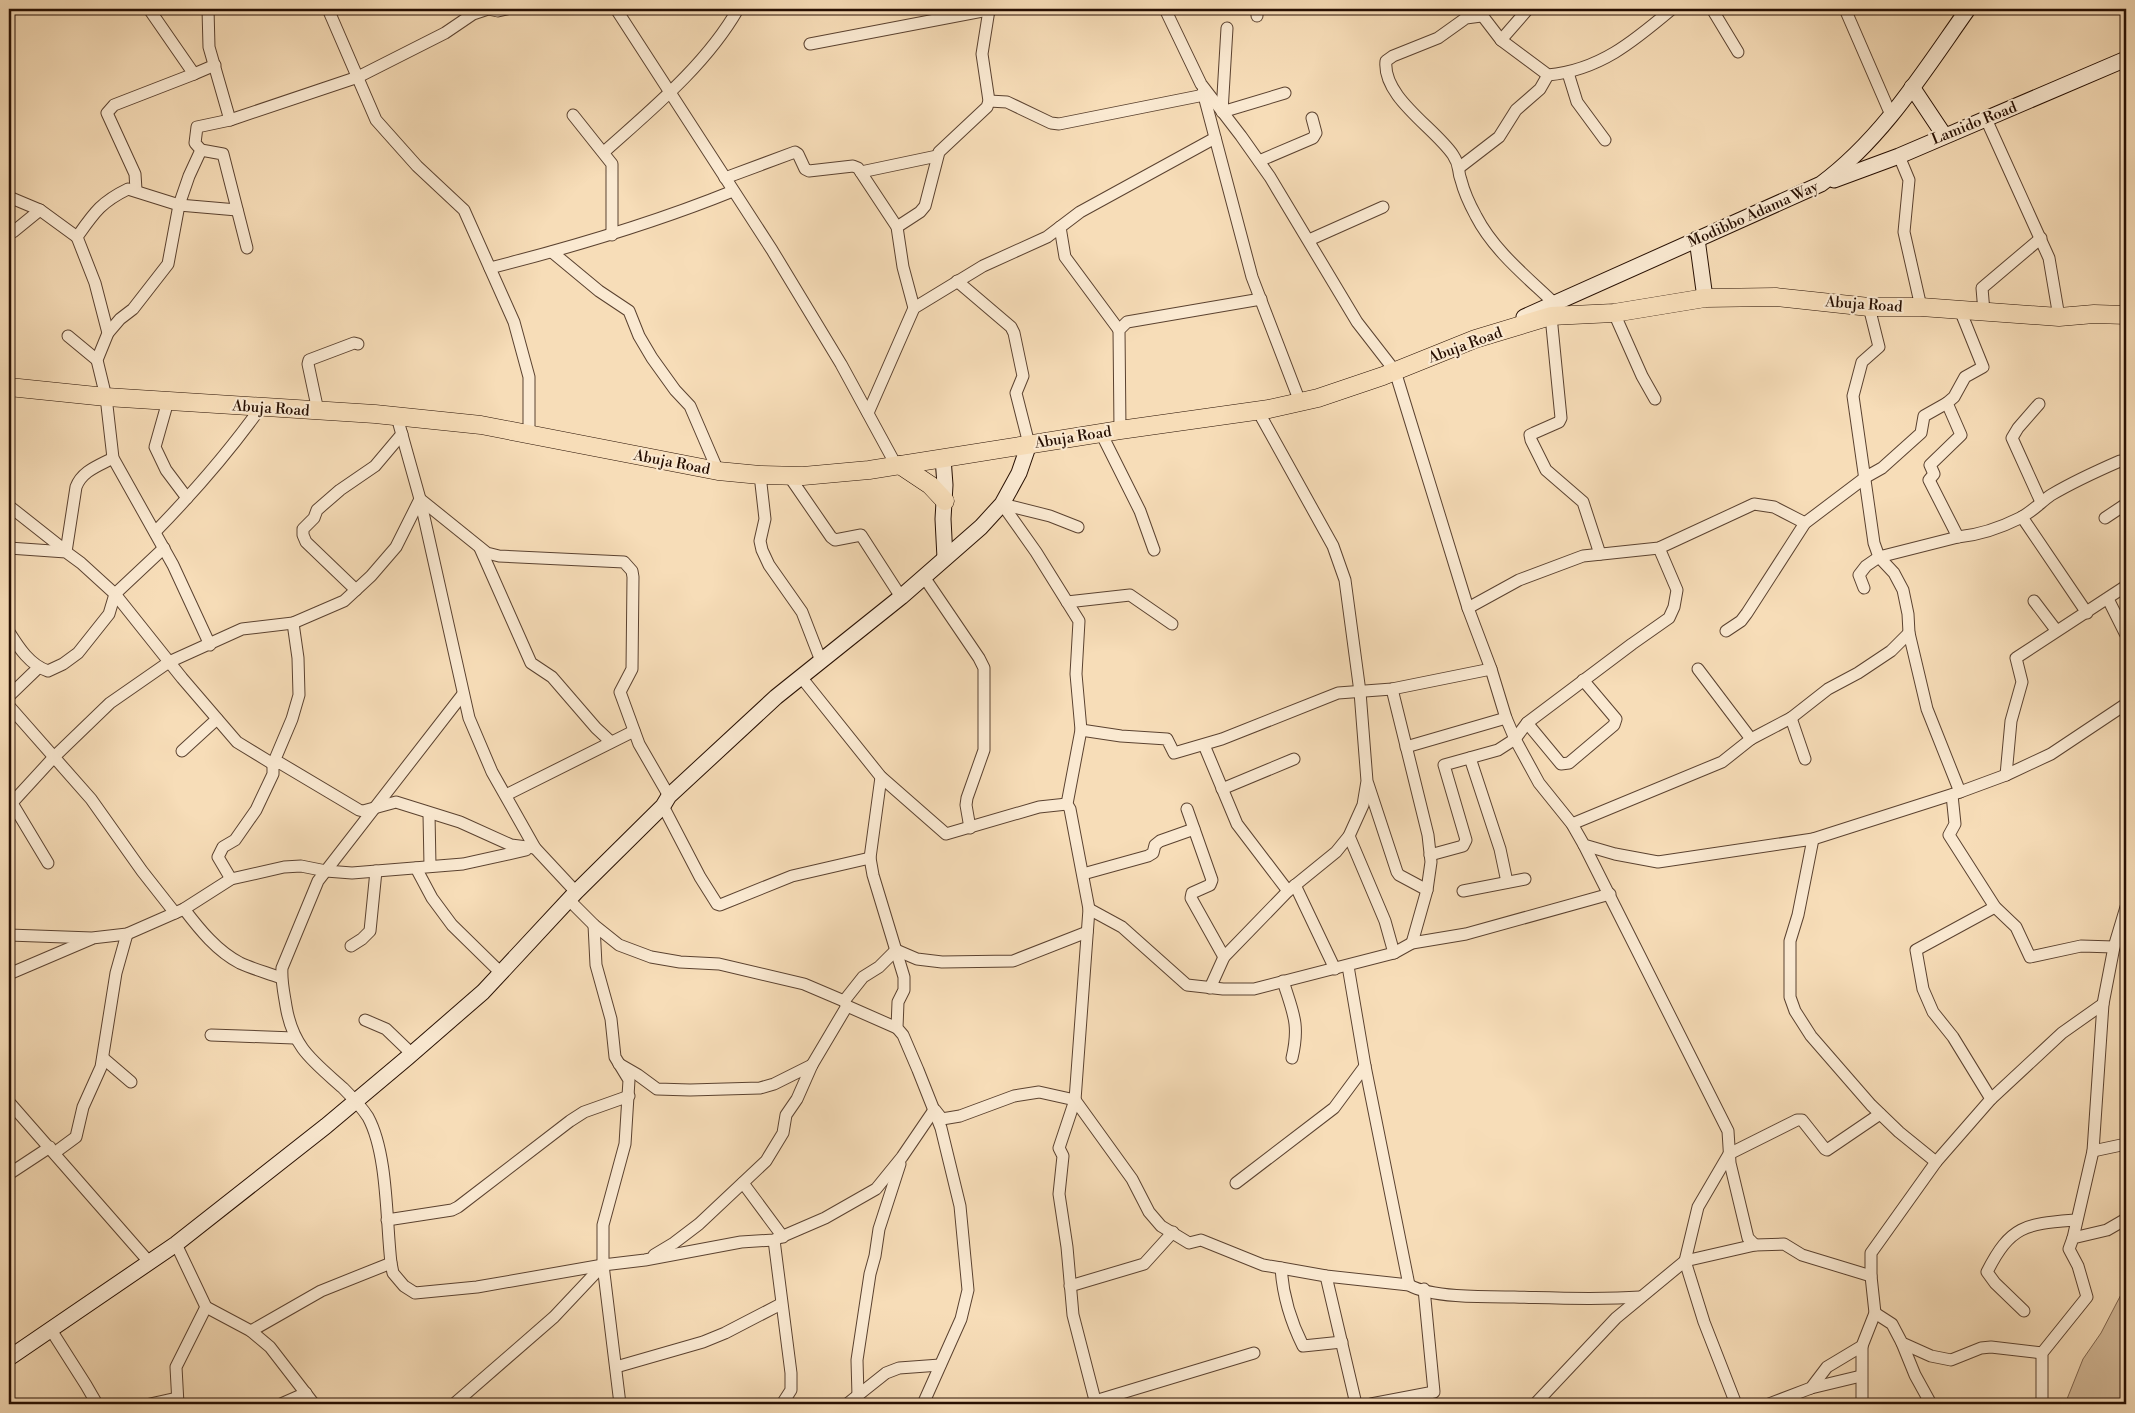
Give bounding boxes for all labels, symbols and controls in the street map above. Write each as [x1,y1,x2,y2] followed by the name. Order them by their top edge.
[1929,98,2020,149] street label: Lamido Road
[1685,177,1822,252] street label: Modibbo Adama Way
[1824,292,1904,317] street label: Abuja Road
[1425,323,1505,368] street label: Abuja Road
[231,396,311,421] street label: Abuja Road
[1032,422,1113,453] street label: Abuja Road
[631,446,712,479] street label: Abuja Road

